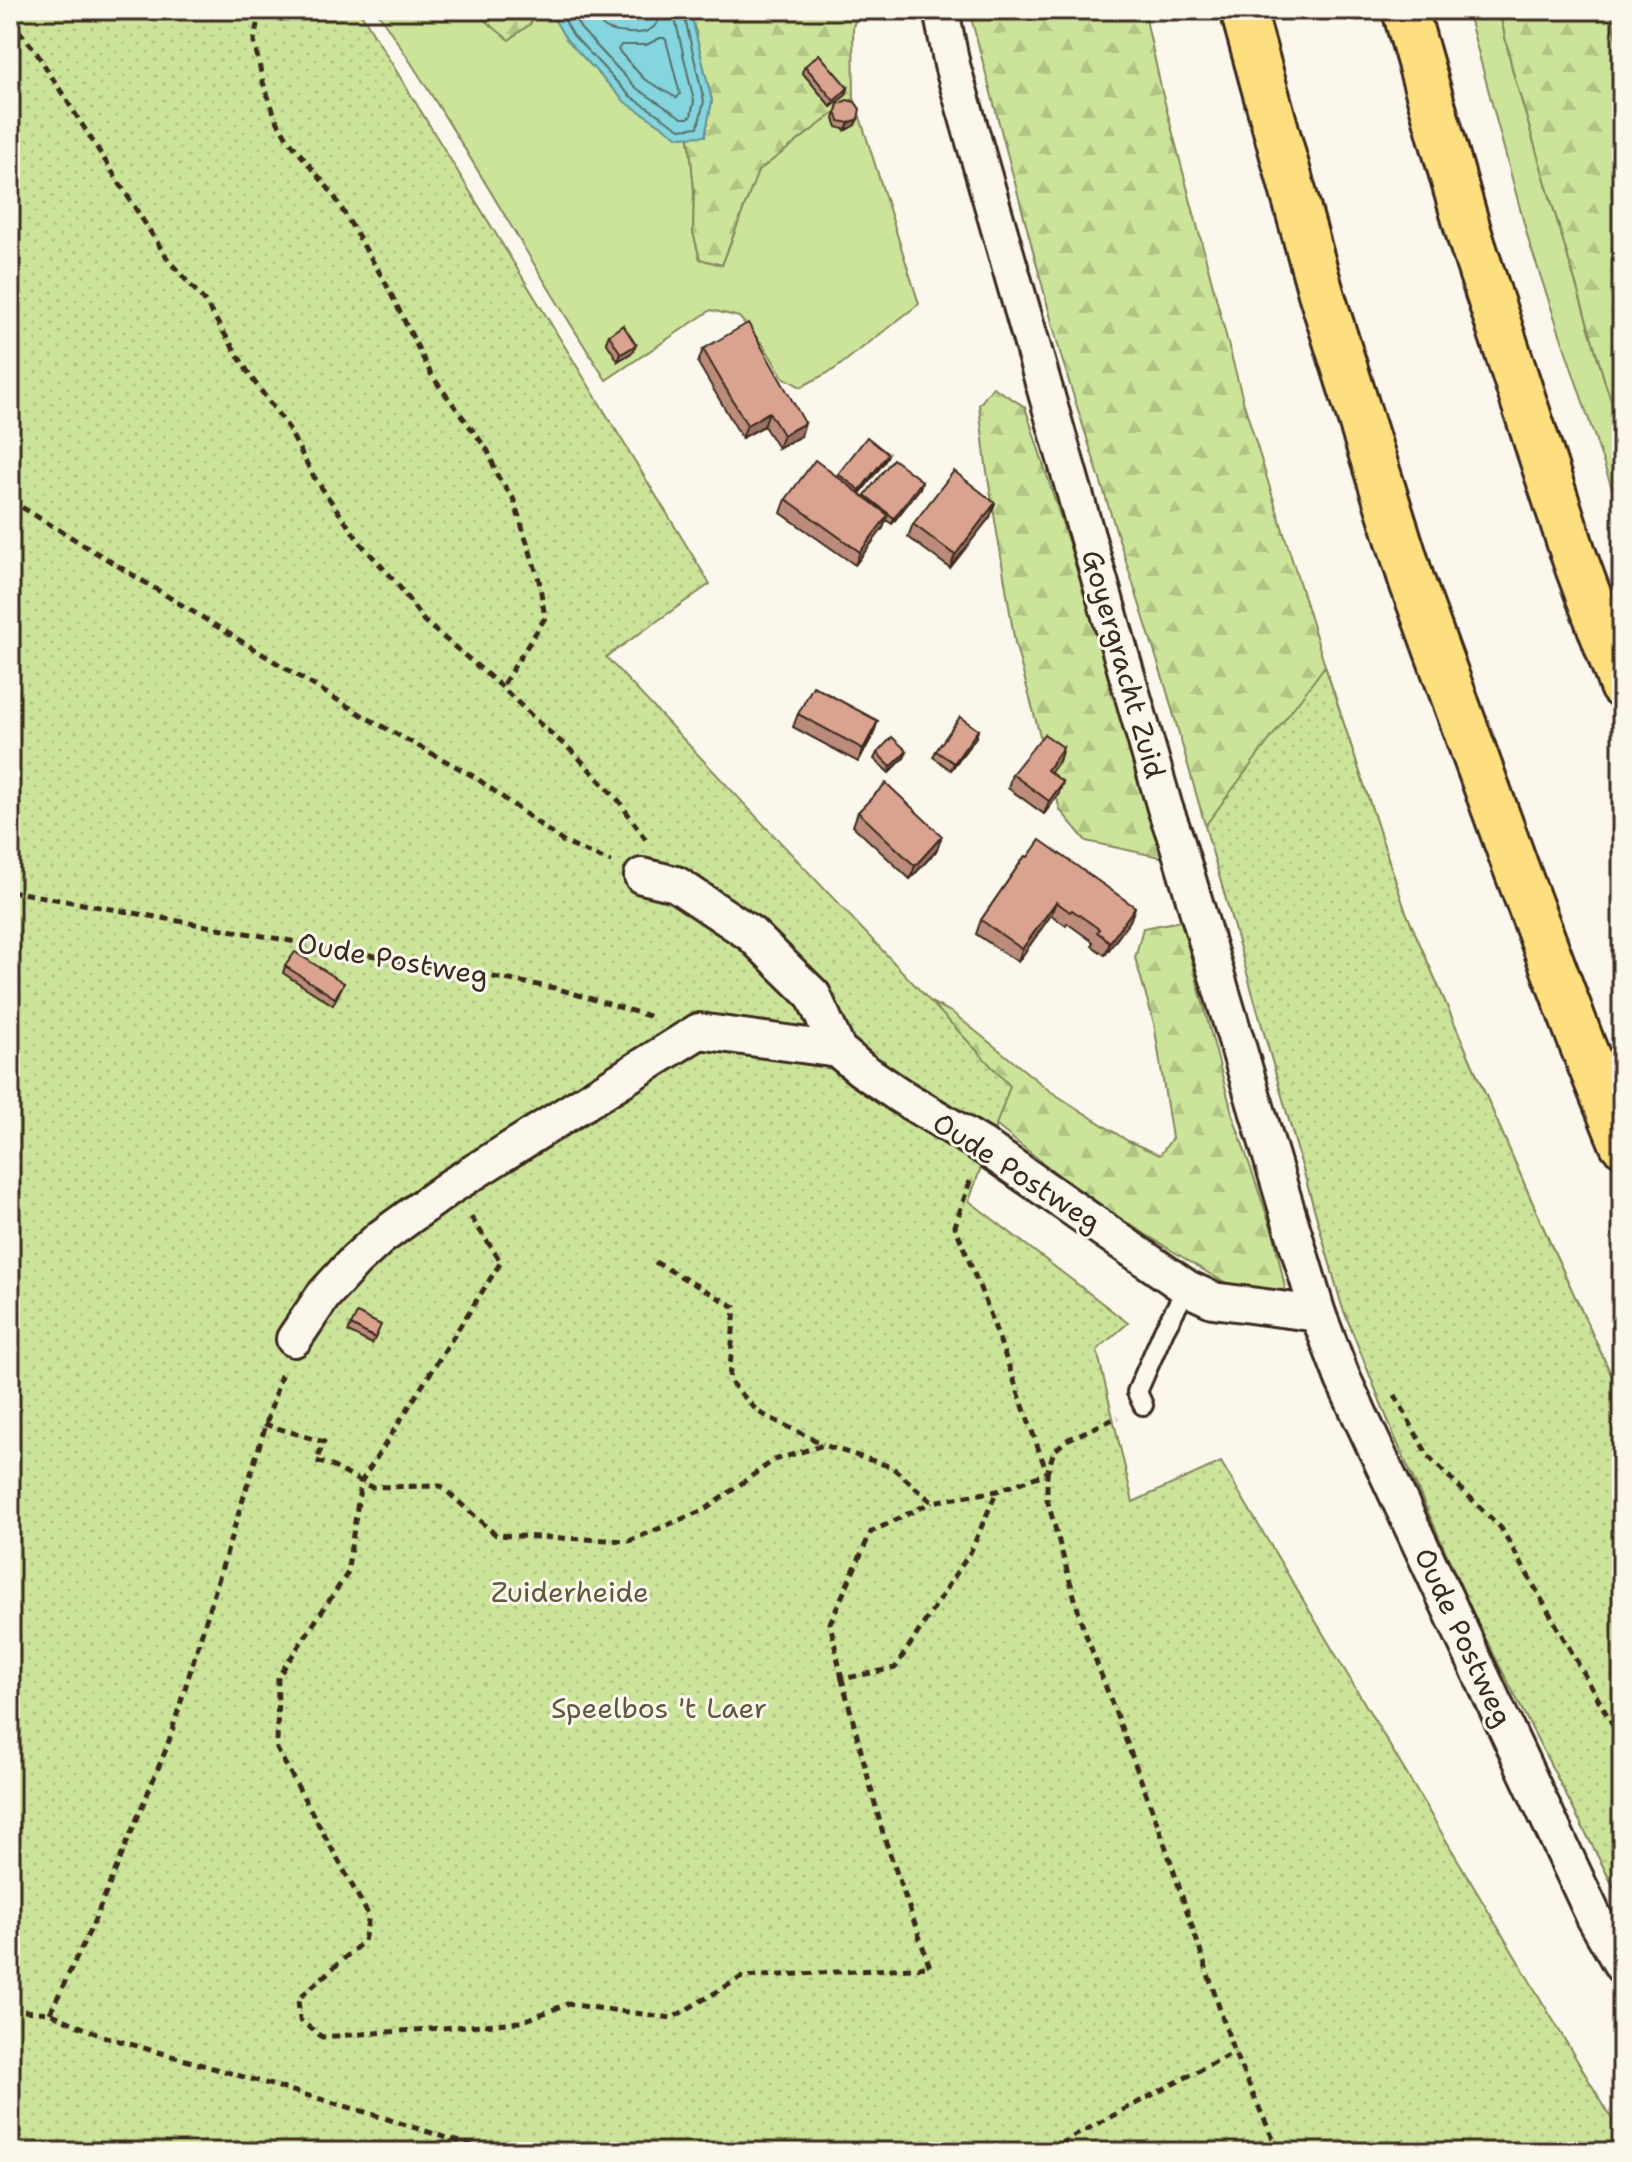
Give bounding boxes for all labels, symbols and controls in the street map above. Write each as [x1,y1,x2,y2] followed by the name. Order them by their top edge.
[1073,545,1175,783] street label: Goyergracht Zuid
[295,924,491,994] street label: Oude Postweg
[926,1103,1108,1241] street label: Oude Postweg
[1406,1541,1522,1733] street label: Oude Postweg
[491,1573,649,1611] park label: Zuiderheide
[551,1689,767,1727] park label: Speelbos 't Laer

